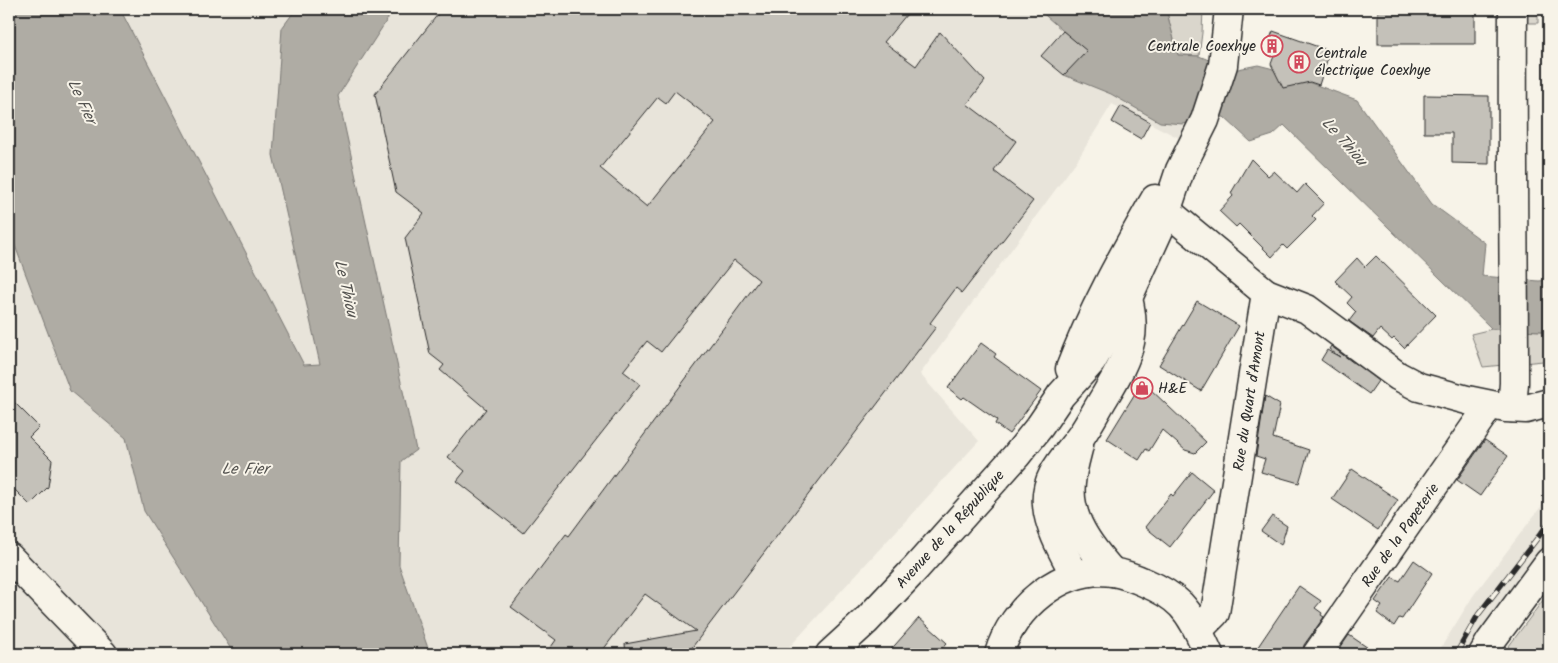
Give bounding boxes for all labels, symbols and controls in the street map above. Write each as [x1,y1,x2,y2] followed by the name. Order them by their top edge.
[1260,34,1284,58] building icon: Centrale Coexhye
[1147,35,1256,59] place label: Centrale Coexhye
[1315,42,1431,83] place label: Centrale électrique Coexhye
[1287,50,1311,74] building icon: Centrale électrique Coexhye
[60,75,104,132] water label: Le Fier
[1315,112,1374,174] water label: Le Thiou
[327,257,365,322] water label: Le Thiou
[1227,329,1273,473] street label: Rue du Quart d'Amont
[1130,376,1154,400] shop icon: H&E
[1158,377,1189,401] place label: H&E
[221,457,272,482] water label: Le Fier
[891,465,1011,595] street label: Avenue de la République
[1356,478,1446,593] street label: Rue de la Papeterie

